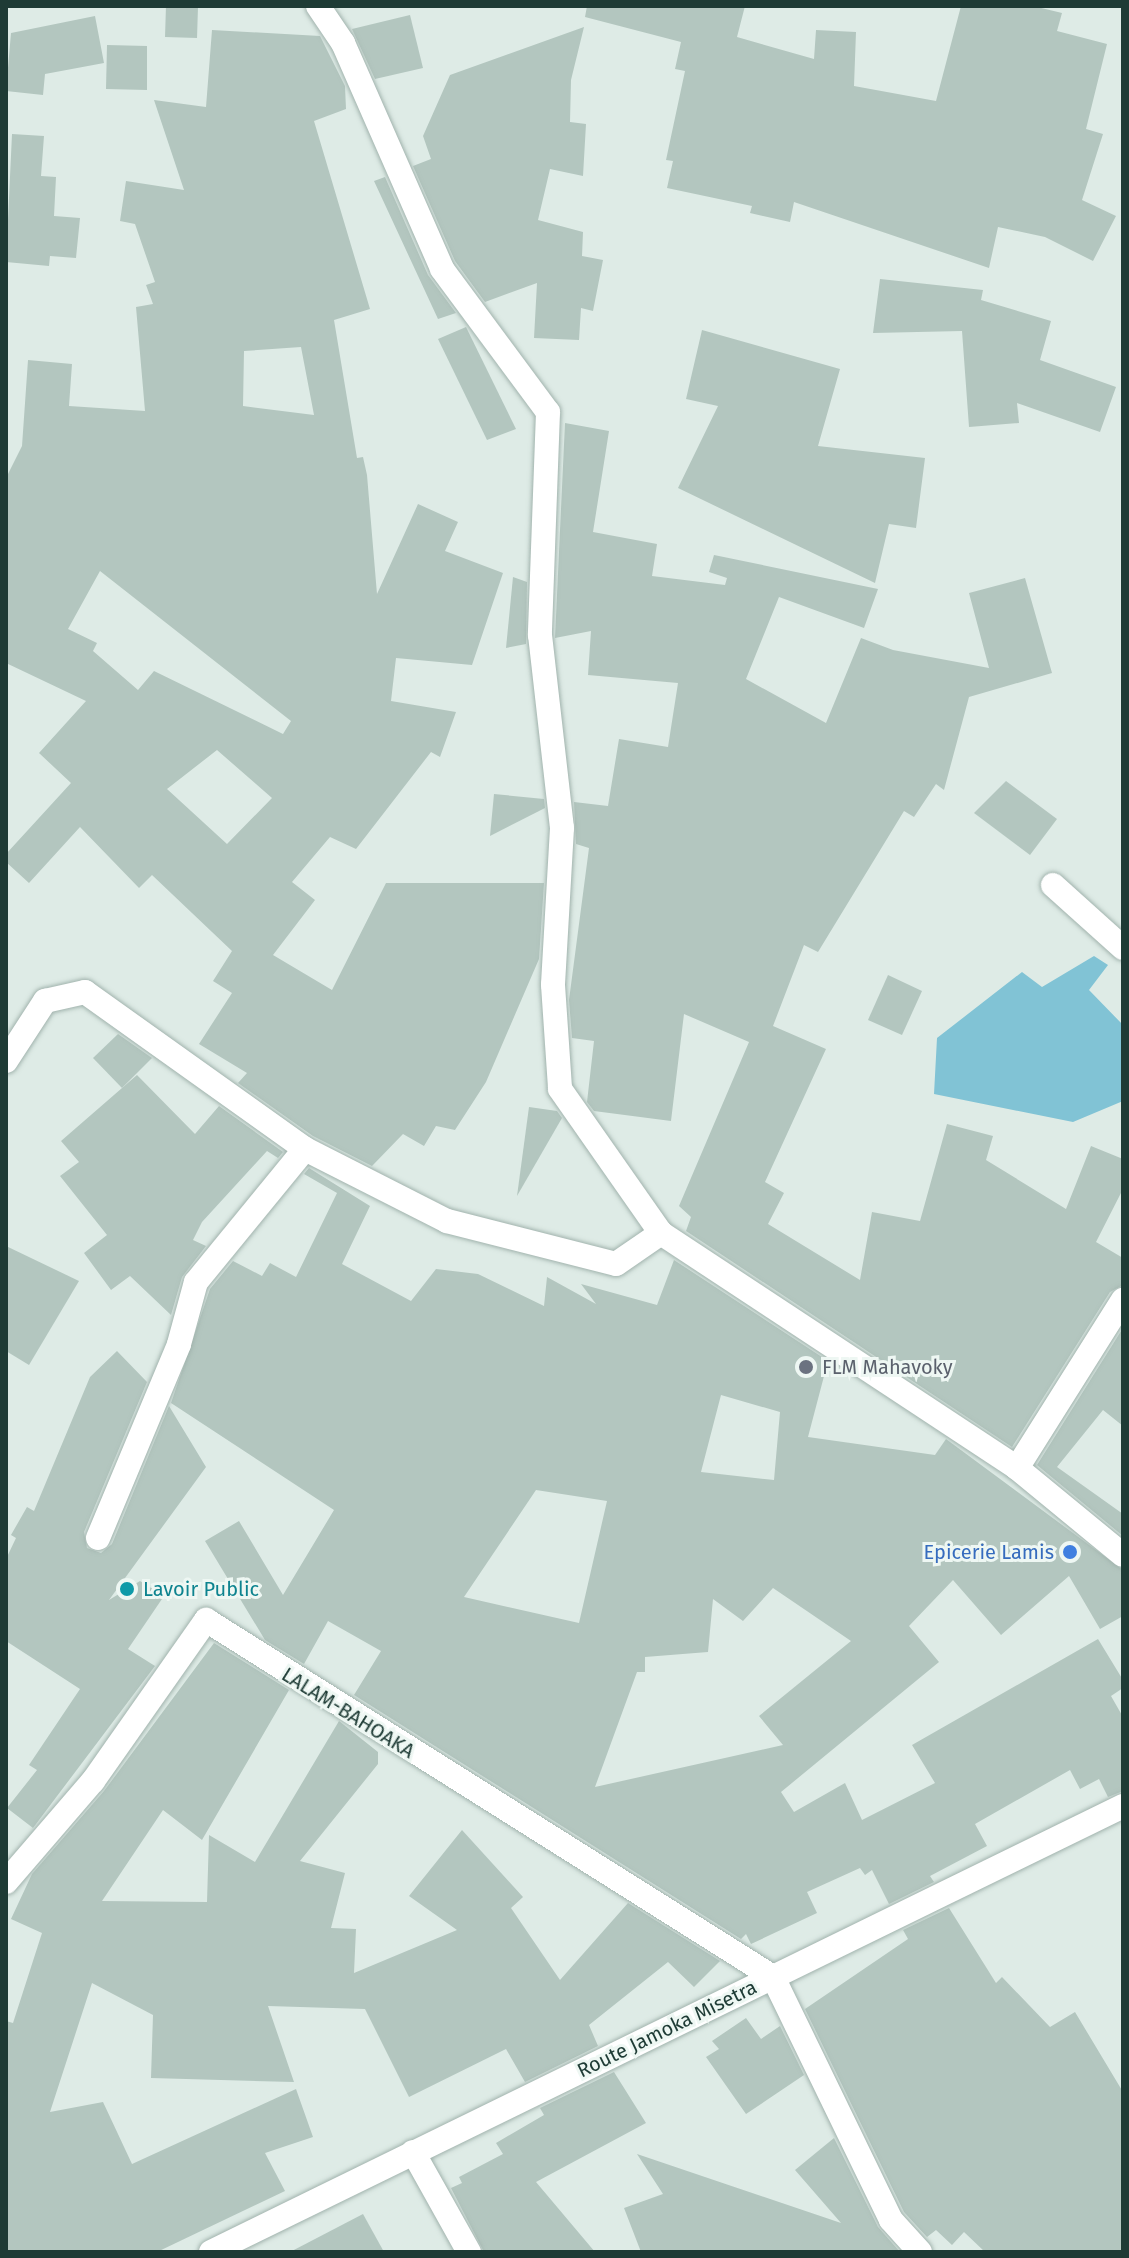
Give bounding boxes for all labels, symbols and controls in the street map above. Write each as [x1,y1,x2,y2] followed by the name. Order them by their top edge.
[822,1355,953,1379] place label: FLM Mahavoky
[797,1358,815,1376] marker: FLM Mahavoky
[924,1540,1054,1564] place label: Epicerie Lamis
[1061,1543,1079,1561] marker: Epicerie Lamis
[143,1577,259,1601] place label: Lavoir Public
[118,1580,136,1598] marker: Lavoir Public
[277,1663,419,1763] street label: LALAM-BAHOAKA
[573,1975,761,2083] street label: Route Jamoka Misetra

